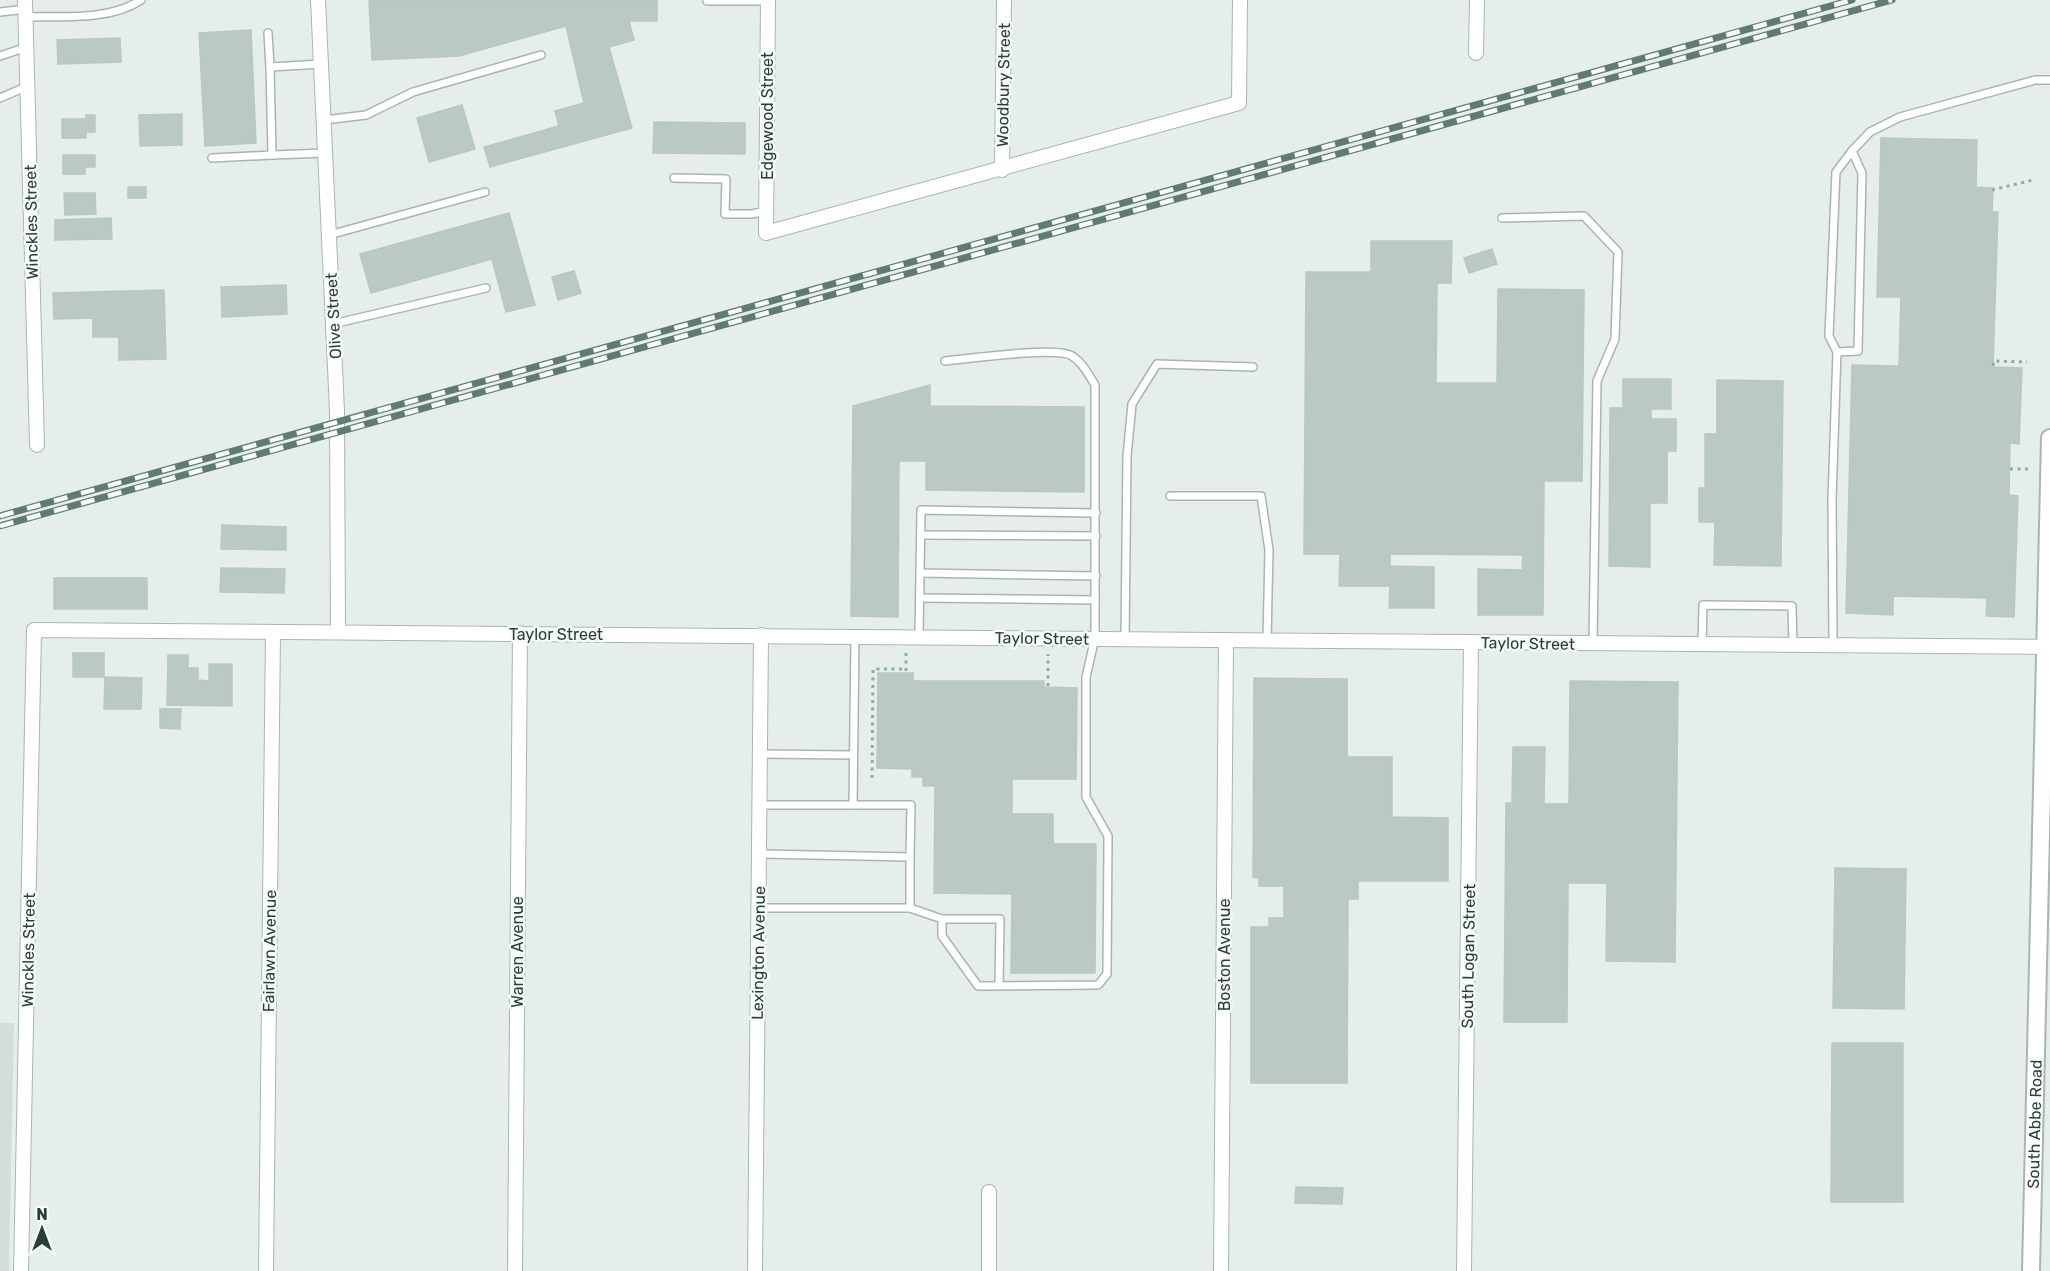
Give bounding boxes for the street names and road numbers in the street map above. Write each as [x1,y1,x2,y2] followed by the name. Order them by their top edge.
[993,23,1014,147] street label: Woodbury Street
[758,52,777,180] street label: Edgewood Street
[21,165,42,279] street label: Winckles Street
[322,272,345,360] street label: Olive Street
[509,625,603,644] street label: Taylor Street
[995,628,1089,649] street label: Taylor Street
[1481,633,1575,654] street label: Taylor Street
[1458,883,1479,1029] street label: South Logan Street
[748,886,769,1020] street label: Lexington Avenue
[259,890,280,1012] street label: Fairlawn Avenue
[18,893,39,1007] street label: Winckles Street
[508,896,527,1008] street label: Warren Avenue
[1215,899,1234,1011] street label: Boston Avenue
[2024,1059,2046,1189] street label: South Abbe Road

